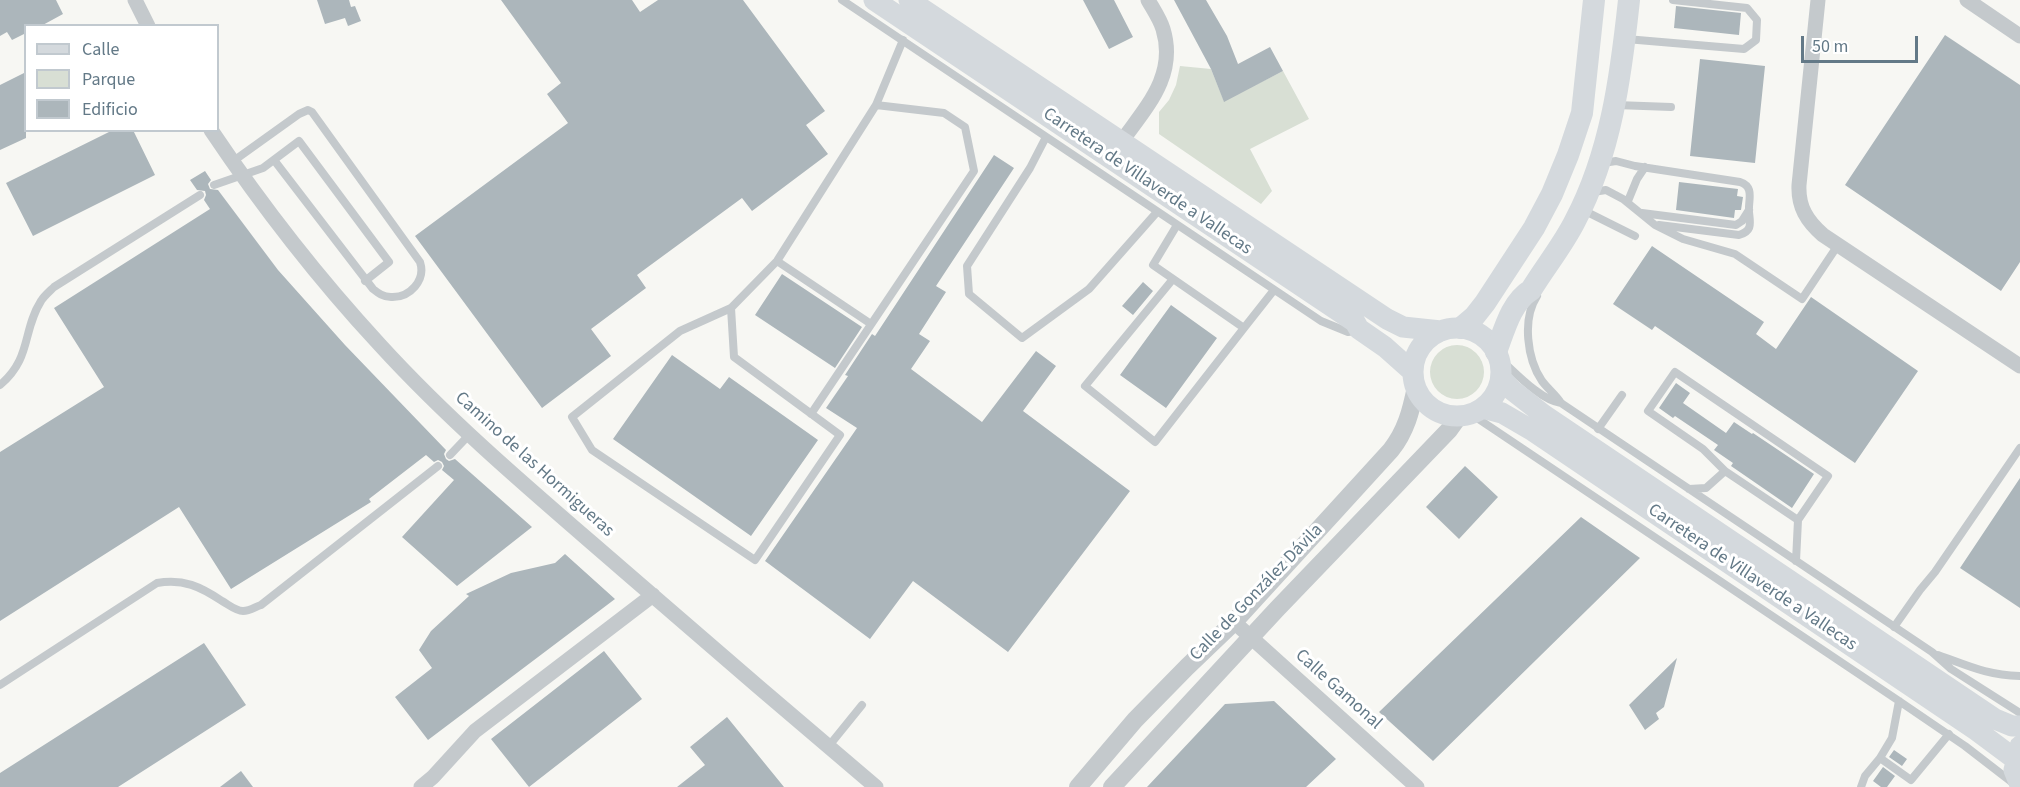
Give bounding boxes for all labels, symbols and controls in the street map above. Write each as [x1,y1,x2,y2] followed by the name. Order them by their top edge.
[24,24,219,132] legend
[1804,24,1921,62] scale bar
[1812,34,1848,59] text: 50 m
[82,37,119,62] text: Calle
[82,67,135,92] text: Parque
[82,97,138,122] text: Edificio
[1038,104,1256,260] street label: Carretera de Villaverde a Vallecas
[450,388,618,542] street label: Camino de las Hormigueras
[1643,500,1861,656] street label: Carretera de Villaverde a Vallecas
[1186,520,1328,666] street label: Calle de González Dávila
[1290,645,1386,735] street label: Calle Gamonal

